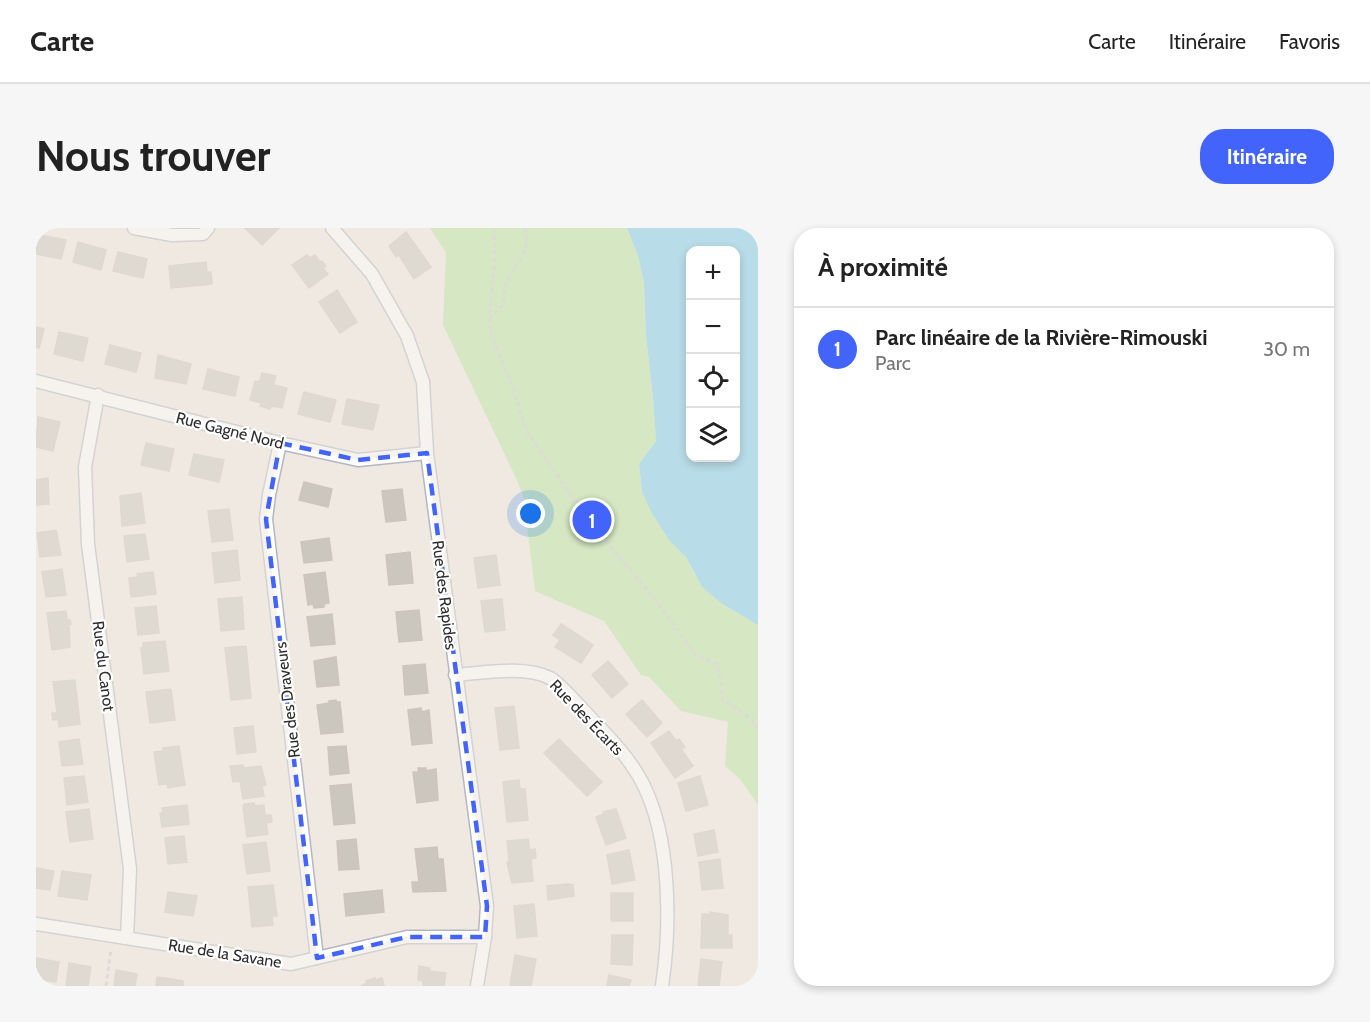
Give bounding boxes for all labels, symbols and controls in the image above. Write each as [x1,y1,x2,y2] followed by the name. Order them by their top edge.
[30,24,94,58] text: Carte
[1088,29,1136,54] text: Carte
[1169,29,1246,54] text: Itinéraire
[1279,29,1340,54] text: Favoris
[1200,129,1334,184] button: Itinéraire
[36,130,270,182] text: Nous trouver
[686,246,740,462] map controls
[686,246,740,300] button: +
[818,251,948,283] text: À proximité
[686,300,740,354] button: −
[875,324,1207,351] text: Parc linéaire de la Rivière-Rimouski
[834,337,841,361] text: 1
[1263,337,1310,361] text: 30 m
[875,351,911,375] text: Parc
[686,354,740,408] button: locate
[174,408,286,453] street label: Rue Gagné Nord
[686,408,740,462] button: layers
[572,498,612,542] pin: 1
[516,499,545,528] your location
[428,539,461,651] street label: Rue des Rapides
[89,620,119,713] street label: Rue du Canot
[271,640,304,759] street label: Rue des Draveurs
[546,676,628,759] street label: Rue des Écarts
[167,935,283,972] street label: Rue de la Savane

